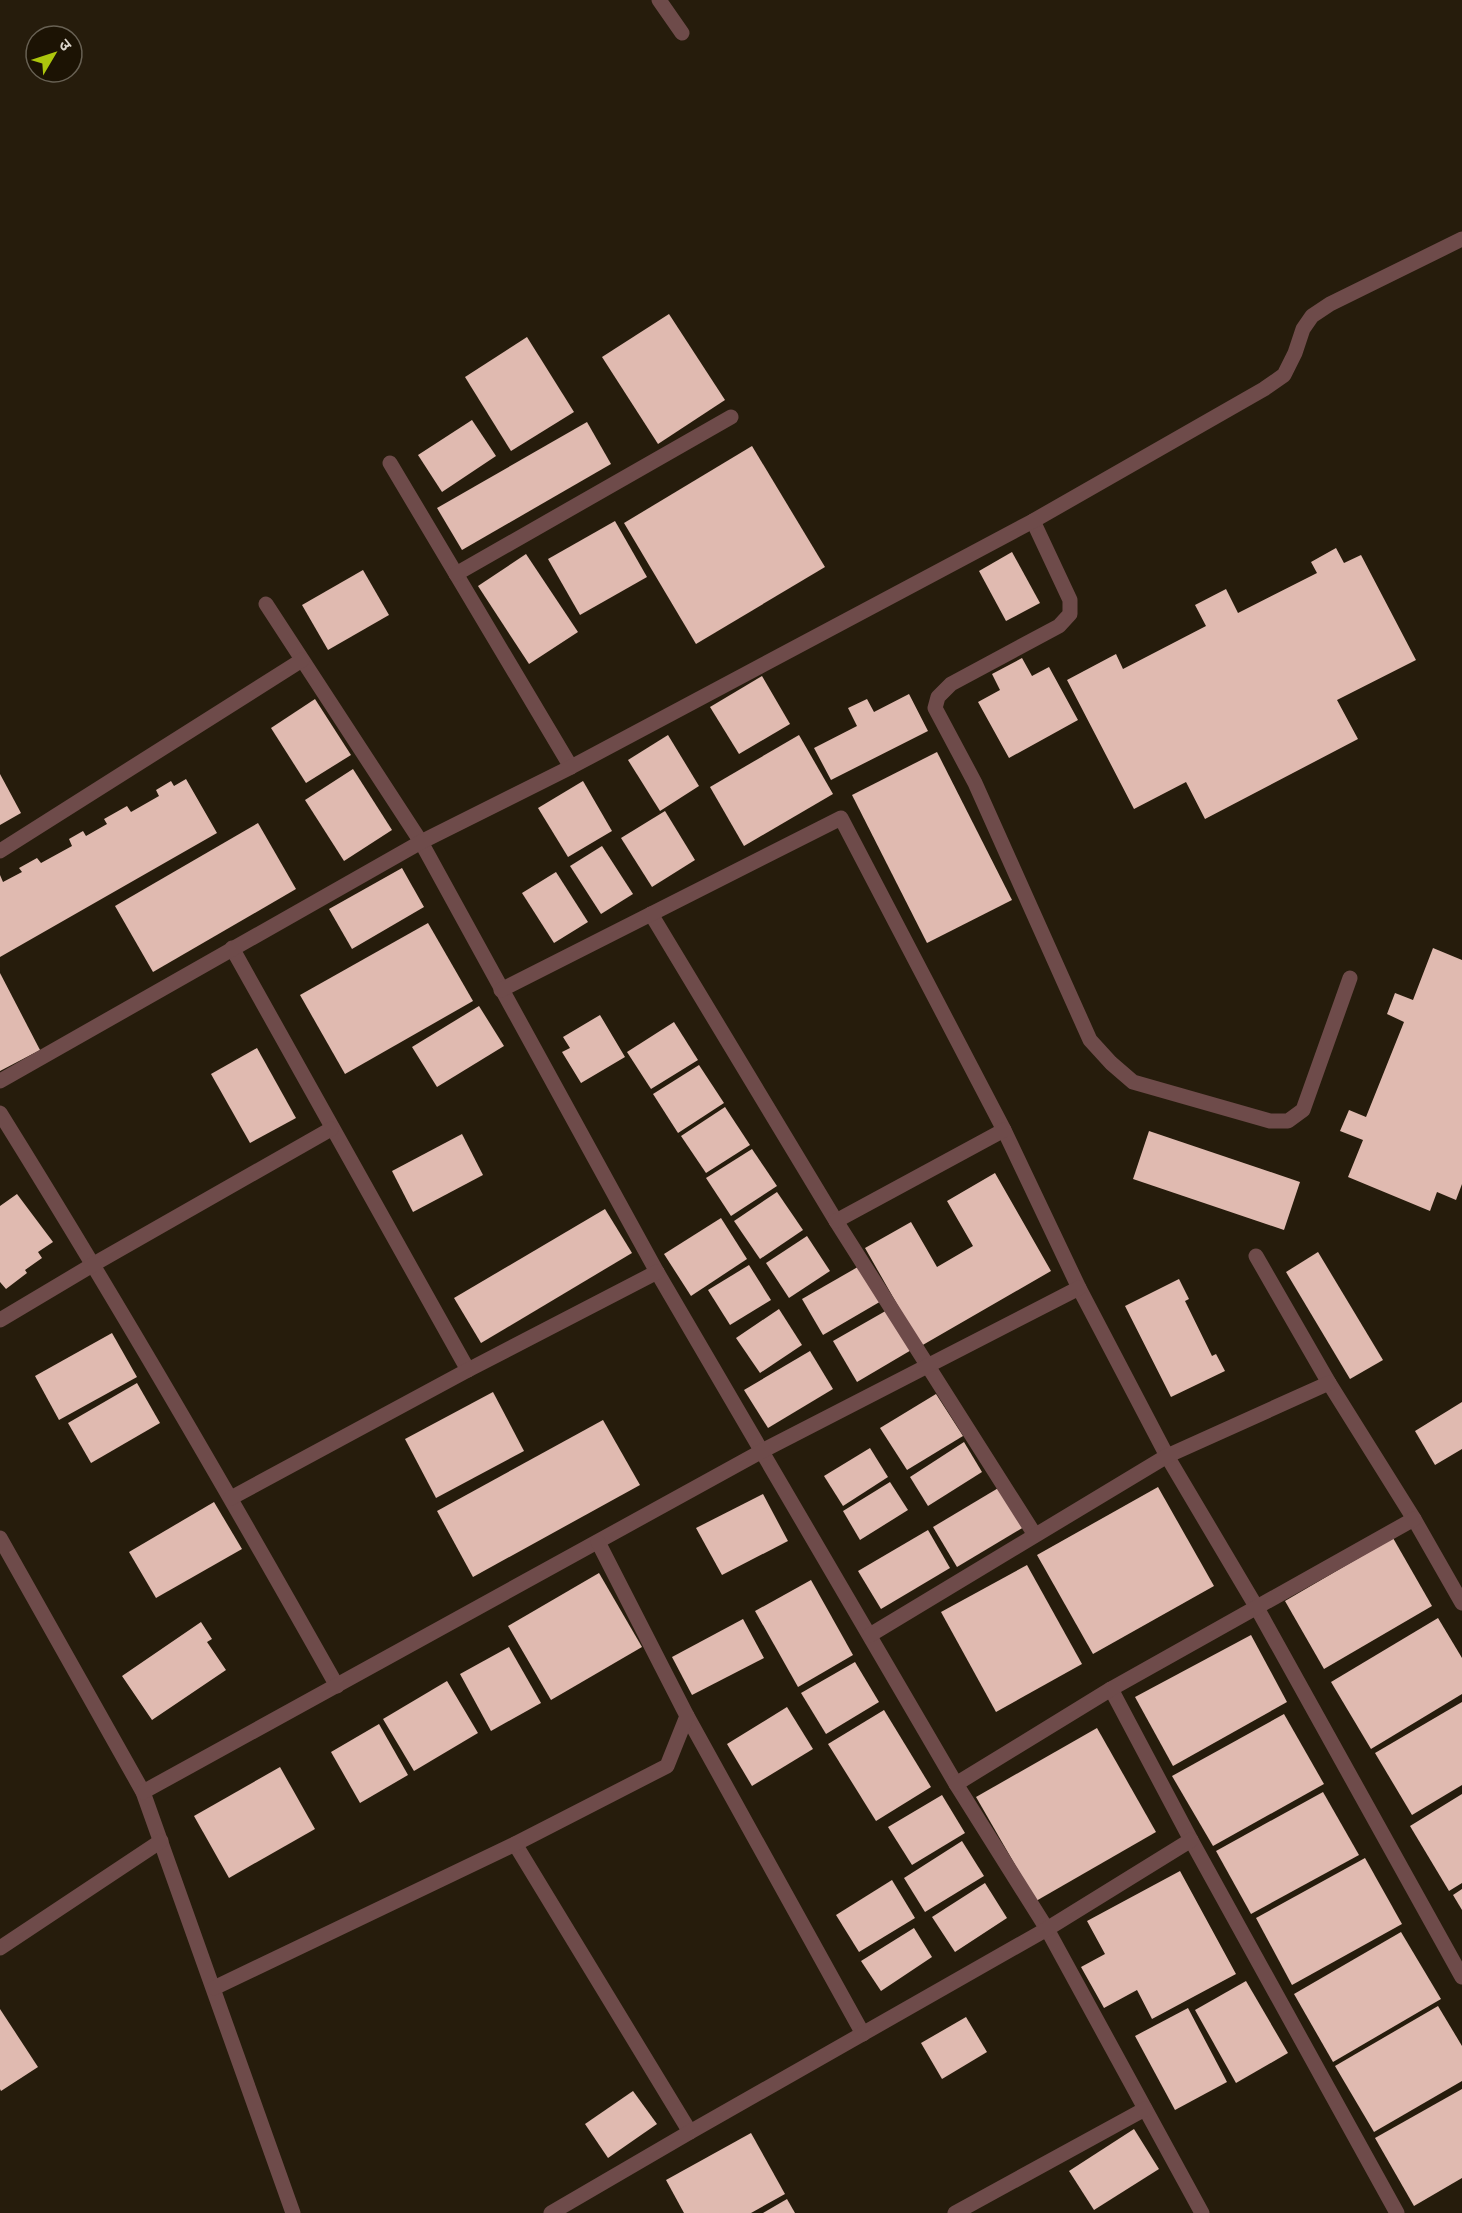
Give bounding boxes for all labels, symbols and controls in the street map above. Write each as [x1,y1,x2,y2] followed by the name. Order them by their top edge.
[24,24,84,84] north arrow
[54,35,77,56] text: उ

